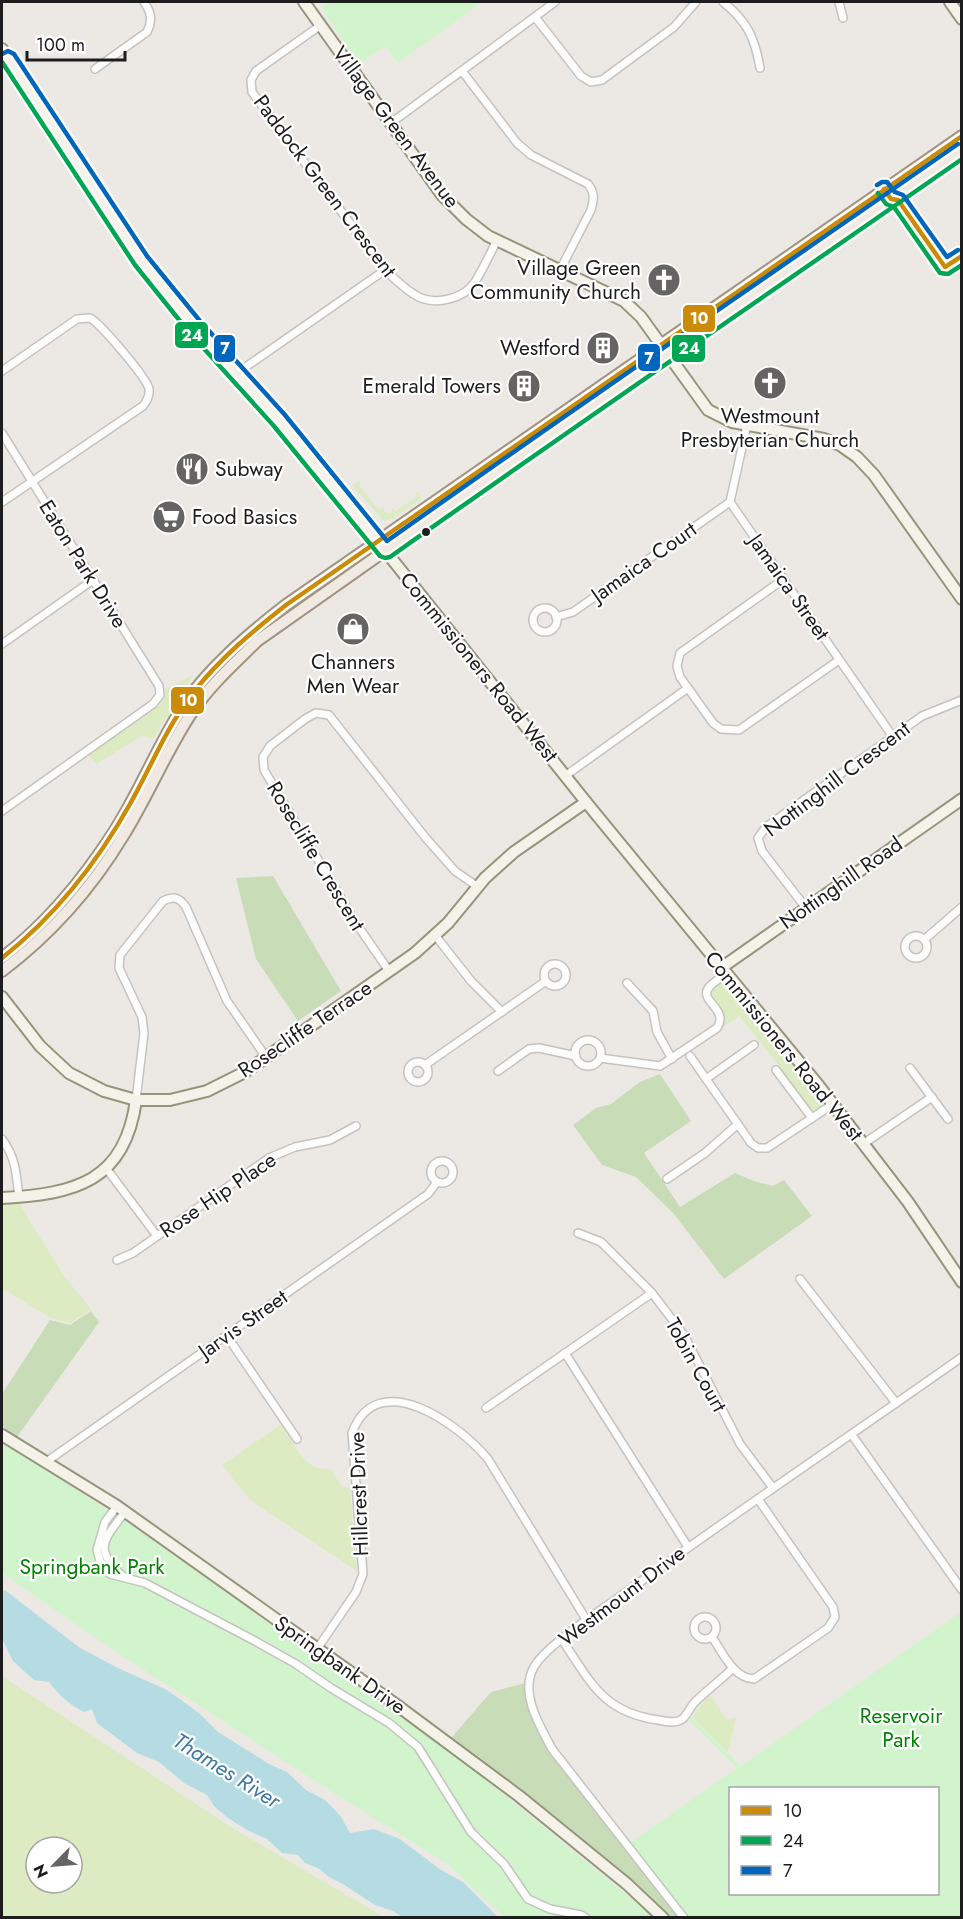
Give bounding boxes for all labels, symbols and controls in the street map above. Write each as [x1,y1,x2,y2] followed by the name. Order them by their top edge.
[27,24,124,62] scale bar
[36,32,85,58] text: 100 m
[325,40,467,214] street label: Village Green Avenue
[246,88,404,284] street label: Paddock Green Crescent
[470,253,641,307] place label: Village Green Community Church
[646,262,682,298] church icon: Village Green Community Church
[682,304,716,333] line badge: 10
[690,307,708,330] text: 10
[174,321,209,349] line badge: 24
[181,324,203,347] text: 24
[585,330,621,366] building icon: Westford
[500,333,580,363] place label: Westford
[213,334,236,363] line badge: 7
[671,334,706,363] line badge: 24
[220,337,230,360] text: 7
[678,337,700,360] text: 24
[637,343,661,372] line badge: 7
[644,347,654,370] text: 7
[752,365,788,401] church icon: Westmount Presbyterian Church
[506,368,542,404] building icon: Emerald Towers
[363,371,501,401] place label: Emerald Towers
[681,401,859,455] place label: Westmount Presbyterian Church
[174,451,210,487] restaurant icon: Subway
[215,454,283,484] place label: Subway
[32,494,134,634] street label: Eaton Park Drive
[151,499,187,535] supermarket icon: Food Basics
[192,502,297,532] place label: Food Basics
[583,515,703,611] street label: Jamaica Court
[740,525,837,646] street label: Jamaica Street
[420,526,432,538] unlabelled marker
[393,566,565,768] street label: Commissioners Road West
[335,611,371,647] shop icon: Channers Men Wear
[307,647,400,701] place label: Channers Men Wear
[170,686,205,715] line badge: 10
[179,689,197,712] text: 10
[758,714,916,844] street label: Nottinghill Crescent
[260,776,372,936] street label: Rosecliffe Crescent
[773,829,909,937] street label: Nottinghill Road
[698,945,870,1147] street label: Commissioners Road West
[232,973,378,1085] street label: Rosecliffe Terrace
[154,1145,282,1245] street label: Rose Hip Place
[190,1282,294,1367] street label: Jarvis Street
[658,1313,734,1417] street label: Tobin Court
[342,1431,376,1557] street label: Hillcrest Drive
[553,1538,692,1654] street label: Westmount Drive
[19,1552,165,1582] park label: Springbank Park
[268,1608,412,1722] street label: Springbank Drive
[860,1701,943,1755] park label: Reservoir Park
[167,1724,288,1817] water label: Thames River
[729,1787,939,1895] legend
[783,1798,802,1824] text: 10
[783,1828,804,1854] text: 24
[24,1835,84,1895] north arrow
[783,1858,793,1884] text: 7
[28,1861,54,1882] text: N

